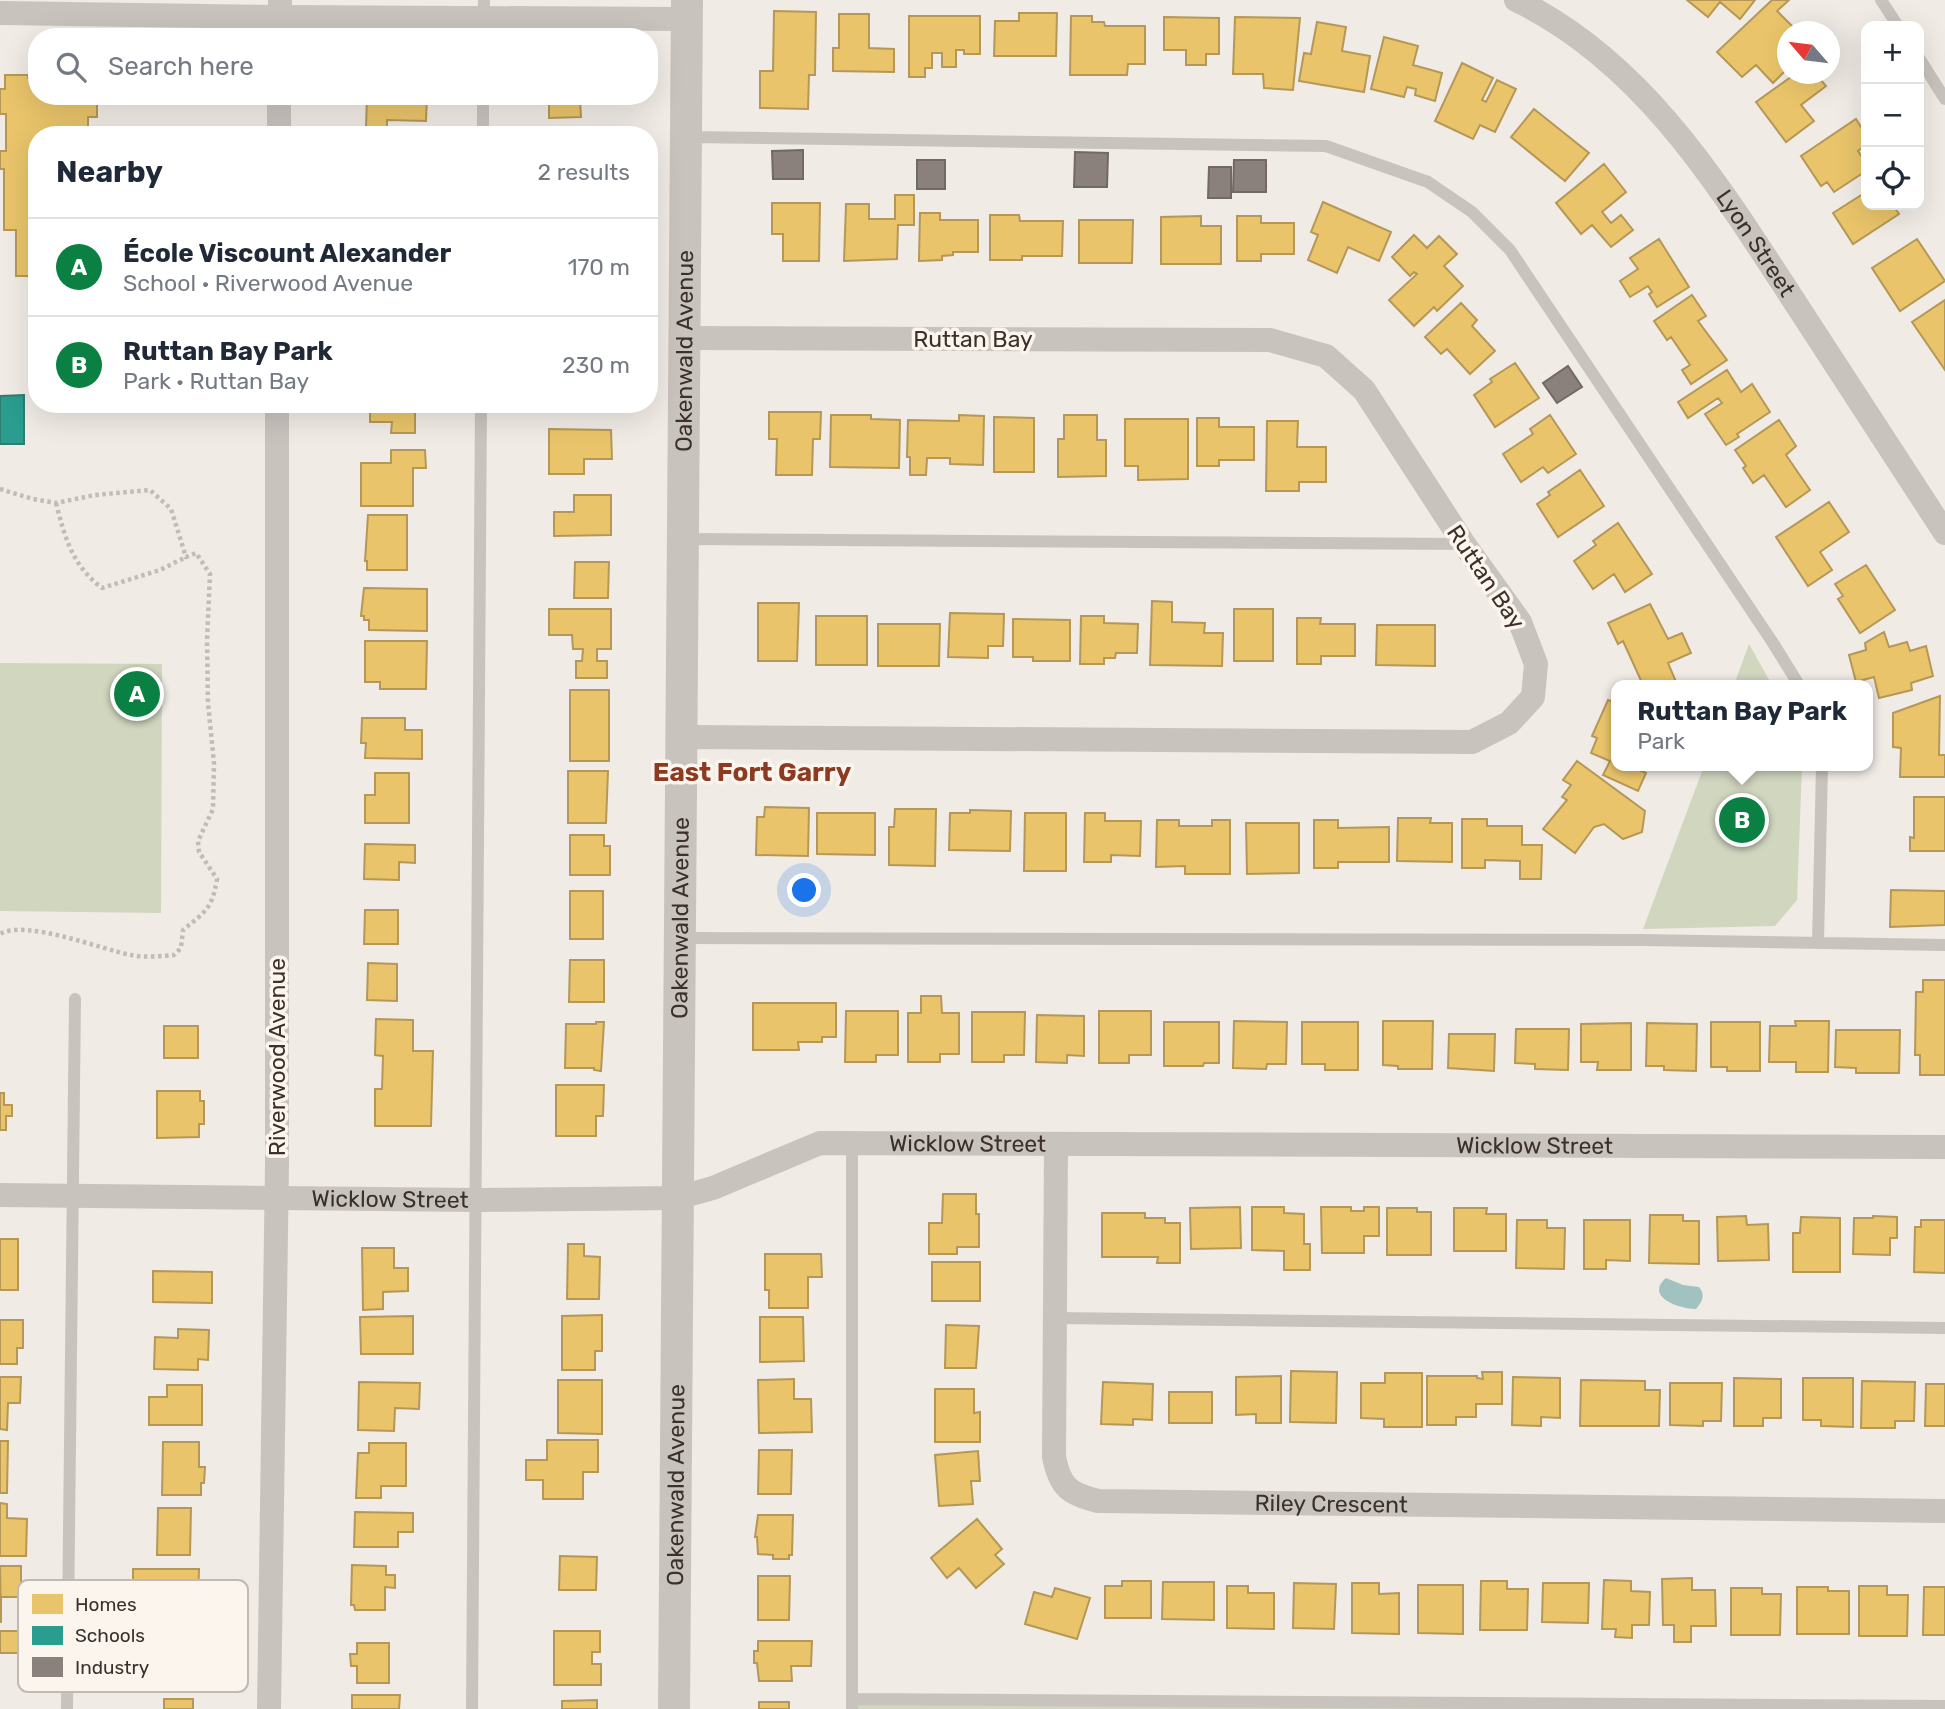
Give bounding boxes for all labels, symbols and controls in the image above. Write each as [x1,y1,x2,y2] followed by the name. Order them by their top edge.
[1777,21,1840,84] north arrow
[1861,21,1924,210] map controls
[1861,21,1924,84] button: +
[28,28,658,105] search box
[52,48,90,86] icon: search
[108,51,254,82] text: Search here
[1861,84,1924,147] button: −
[1861,147,1924,210] button: locate
[56,154,163,190] text: Nearby
[538,158,630,186] text: 2 results
[1710,184,1801,302] street label: Lyon Street
[123,238,451,269] text: École Viscount Alexander
[670,250,699,452] street label: Oakenwald Avenue
[71,253,87,281] text: A
[568,253,630,281] text: 170 m
[123,269,413,297] text: School · Riverwood Avenue
[913,325,1033,353] street label: Ruttan Bay
[123,336,333,367] text: Ruttan Bay Park
[71,351,87,379] text: B
[562,351,630,379] text: 230 m
[123,367,309,395] text: Park · Ruttan Bay
[1441,520,1531,635] street label: Ruttan Bay
[114,668,160,720] pin: A
[1611,680,1873,771] popup
[1637,696,1847,727] text: Ruttan Bay Park
[1637,727,1685,755] text: Park
[653,757,852,788] district label: East Fort Garry
[1719,794,1765,846] pin: B
[665,817,695,1019] street label: Oakenwald Avenue
[787,873,821,907] your location
[263,958,291,1156] street label: Riverwood Avenue
[889,1129,1046,1158] street label: Wicklow Street
[1456,1131,1613,1160] street label: Wicklow Street
[311,1184,469,1214] street label: Wicklow Street
[661,1384,690,1586] street label: Oakenwald Avenue
[1254,1489,1408,1519] street label: Riley Crescent
[18,1580,248,1692] legend
[75,1593,137,1616] text: Homes
[75,1624,145,1647] text: Schools
[75,1656,149,1679] text: Industry

